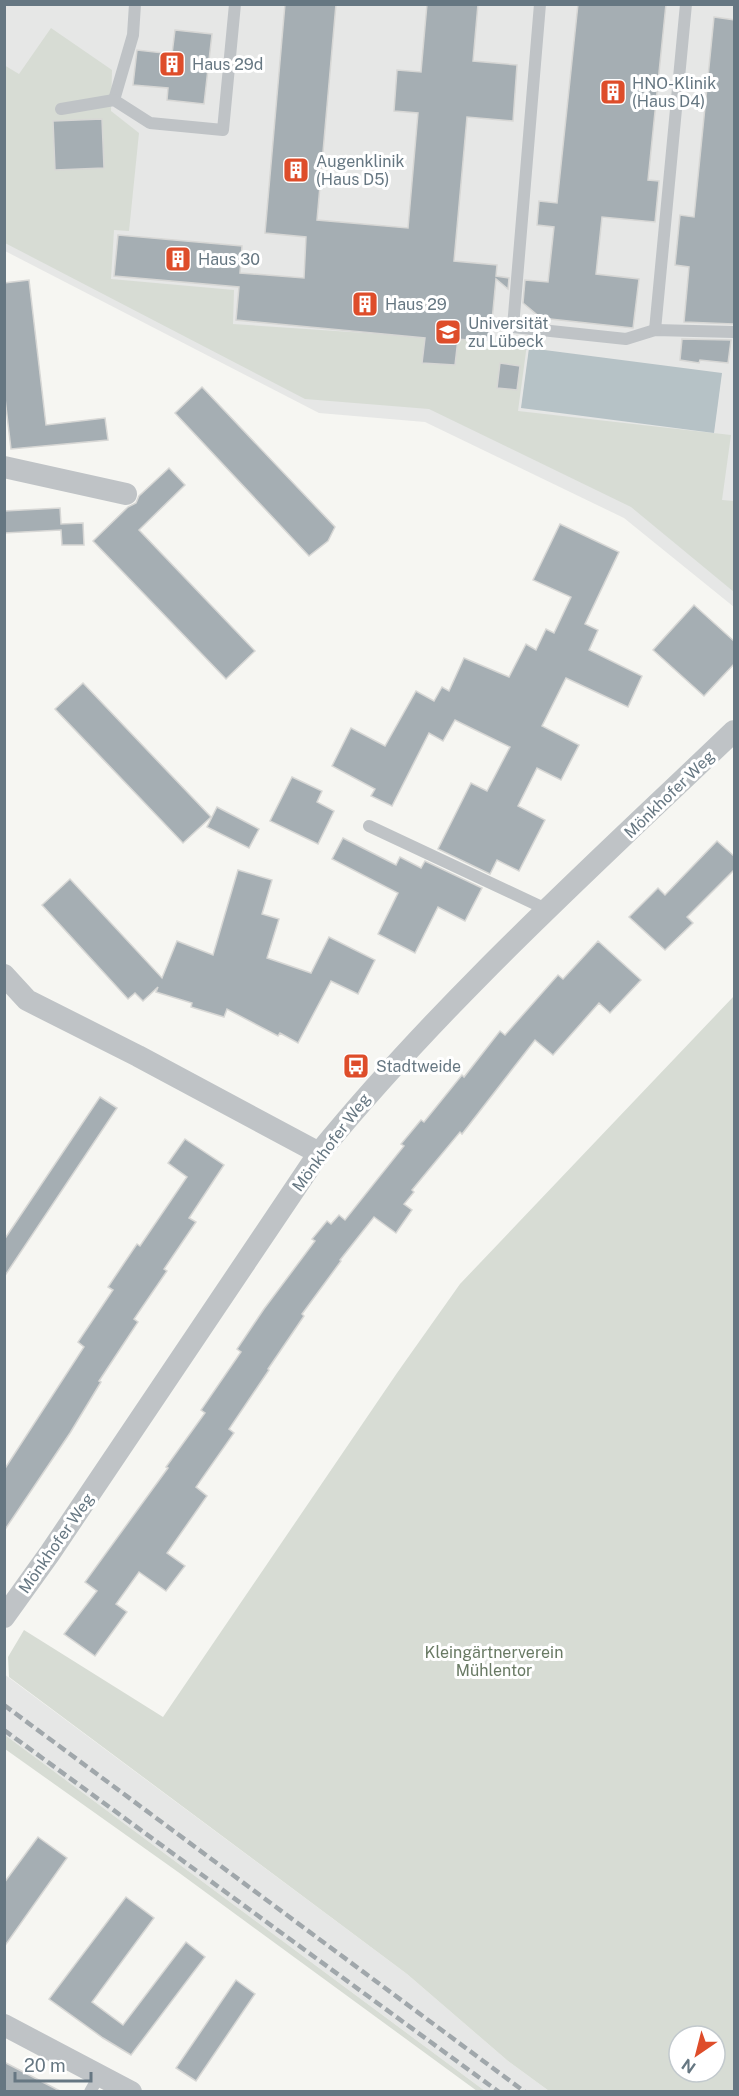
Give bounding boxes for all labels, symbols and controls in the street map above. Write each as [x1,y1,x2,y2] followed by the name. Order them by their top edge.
[157,49,187,79] building icon: Haus 29d
[192,55,263,74] place label: Haus 29d
[632,74,716,111] place label: HNO-Klinik (Haus D4)
[598,77,628,107] building icon: HNO-Klinik (Haus D4)
[316,152,405,189] place label: Augenklinik (Haus D5)
[281,155,311,185] building icon: Augenklinik (Haus D5)
[163,244,193,274] building icon: Haus 30
[198,250,260,269] place label: Haus 30
[350,289,380,319] building icon: Haus 29
[385,295,447,314] place label: Haus 29
[468,314,549,351] place label: Universität zu Lübeck
[433,317,463,347] school or university icon: Universität zu Lübeck
[620,747,718,842] street label: Mönkhofer Weg
[341,1051,371,1081] bus stop icon: Stadtweide
[376,1057,461,1076] place label: Stadtweide
[288,1090,374,1195] street label: Mönkhofer Weg
[15,1490,98,1597] street label: Mönkhofer Weg
[425,1643,563,1680] park label: Kleingärtnerverein Mühlentor
[667,2024,727,2084] north arrow
[15,2045,92,2083] scale bar
[24,2055,66,2076] text: 20 m
[678,2055,699,2077] text: N

